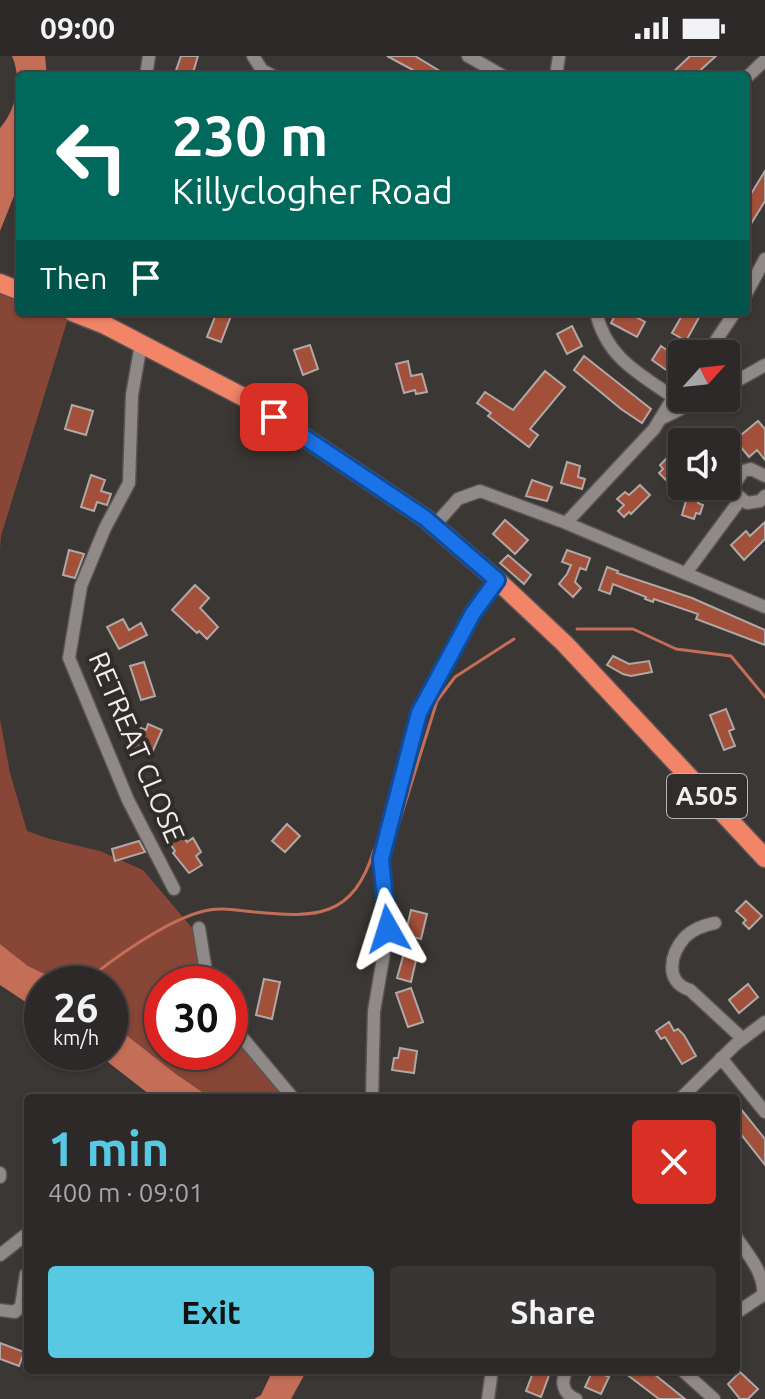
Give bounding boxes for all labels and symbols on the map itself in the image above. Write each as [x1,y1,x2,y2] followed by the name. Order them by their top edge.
[668,340,740,412] north arrow
[240,383,308,451] pin
[83,647,192,847] street label: RETREAT CLOSE
[667,774,747,818] road number: A505
[346,887,430,971] position arrow
[144,966,248,1070] speed limit sign: 30

